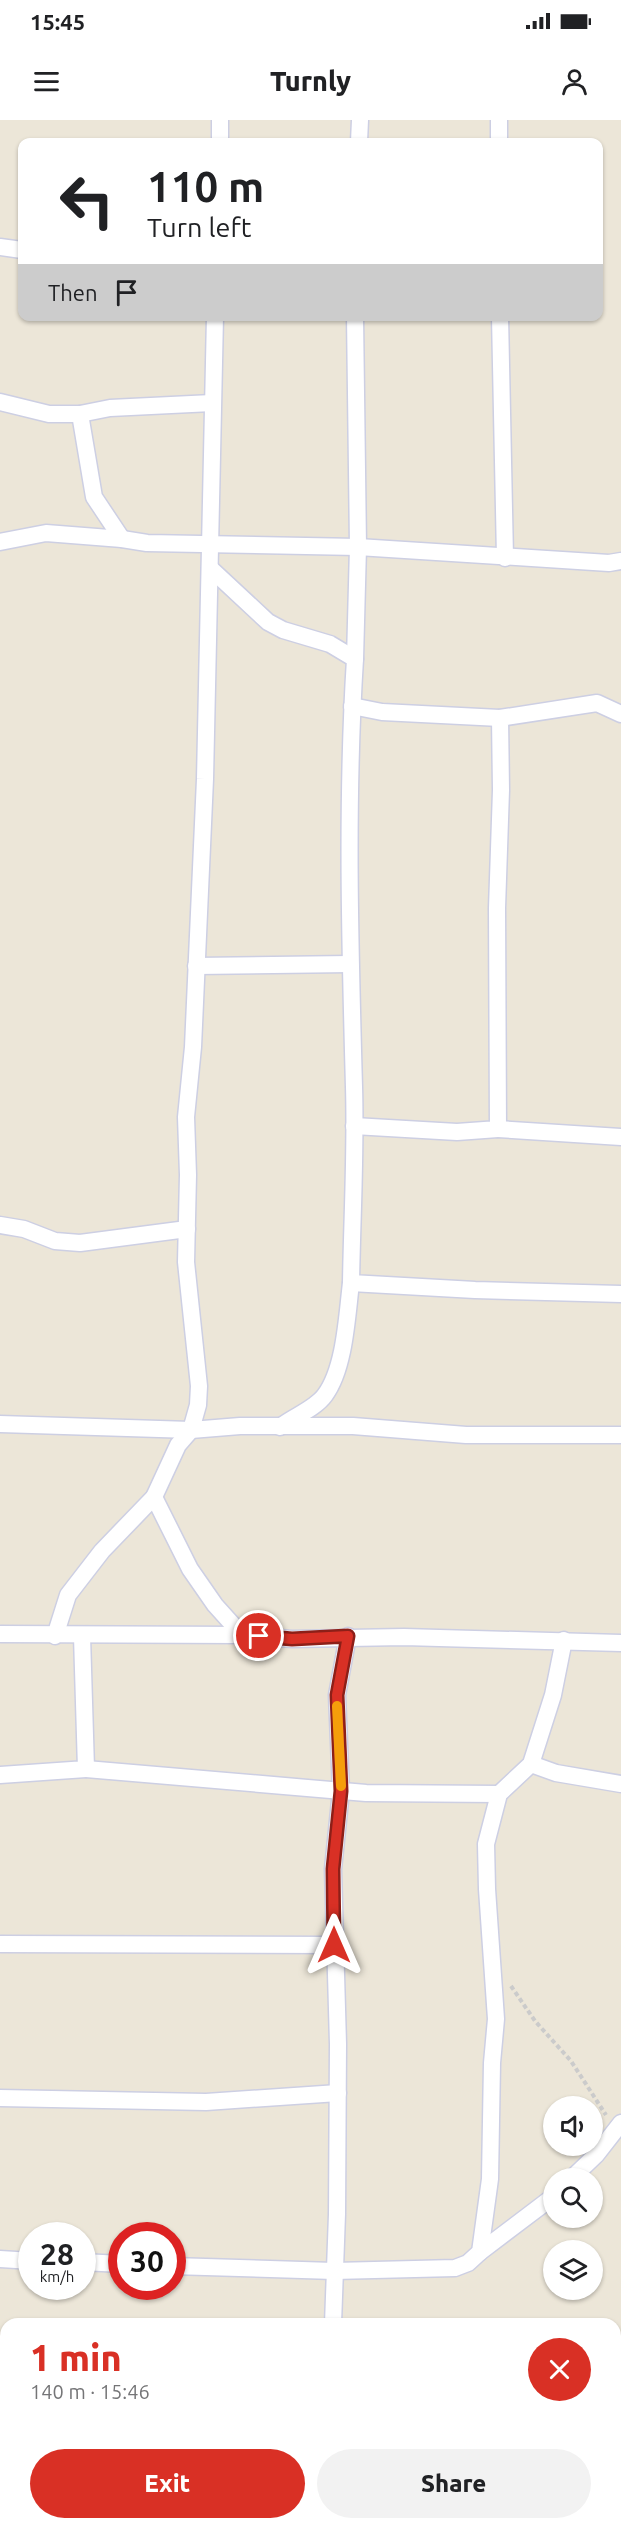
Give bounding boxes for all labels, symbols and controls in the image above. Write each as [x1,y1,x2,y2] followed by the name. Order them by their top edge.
[30,9,85,34] text: 15:45
[30,65,63,98] icon: menu
[558,65,591,98] icon: person
[270,66,351,96] text: Turnly
[48,162,126,240] icon: left
[147,163,264,210] text: 110 m
[147,212,251,242] text: Turn left
[110,276,143,309] icon: arrive
[48,280,98,305] text: Then
[233,1610,284,1661] pin
[242,1619,275,1652] icon: arrive
[302,1913,366,1977] position arrow
[543,2096,603,2300] map controls
[543,2096,603,2156] button: sound
[543,2168,603,2228] button: search
[108,2222,186,2300] speed limit sign: 30
[40,2237,74,2271] text: 28
[543,2240,603,2300] button: layers
[40,2268,74,2285] text: km/h
[30,2337,122,2378] text: 1 min
[528,2338,591,2401] button: close
[30,2380,150,2403] text: 140 m · 15:46
[30,2449,305,2518] button: Exit
[317,2449,591,2518] button: Share

